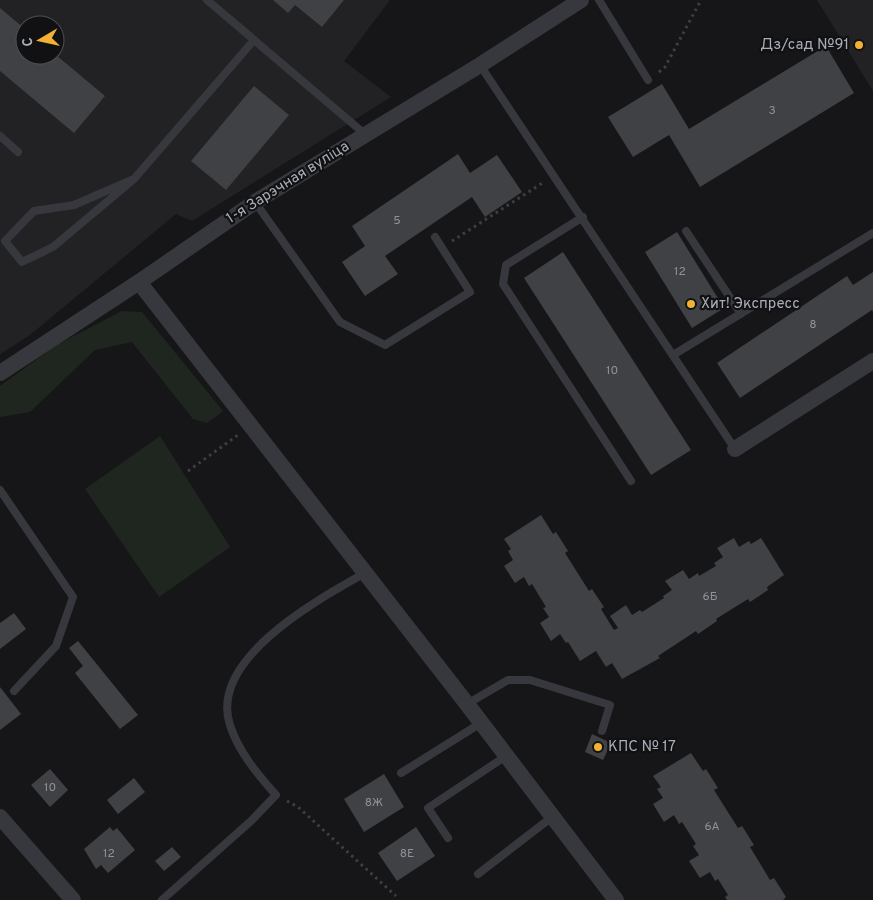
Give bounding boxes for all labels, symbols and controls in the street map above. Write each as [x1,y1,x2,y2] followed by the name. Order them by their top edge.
[15,15,65,65] north arrow
[20,36,38,48] text: С
[760,36,849,55] place label: Дз/сад №91
[853,39,865,51] marker: Дз/сад №91
[768,103,776,119] house number: 3
[223,137,353,229] street label: 1-я Зарэчная вуліца
[393,213,401,229] house number: 5
[674,264,686,280] house number: 12
[701,295,800,314] place label: Хит! Экспресс
[685,298,697,310] marker: Хит! Экспресс
[809,317,817,333] house number: 8
[606,363,618,379] house number: 10
[702,589,718,605] house number: 6Б
[608,738,676,757] place label: КПС № 17
[592,741,604,753] marker: КПС № 17
[44,780,56,796] house number: 10
[365,795,383,811] house number: 8Ж
[704,819,720,835] house number: 6А
[103,846,115,862] house number: 12
[400,846,414,862] house number: 8Е

